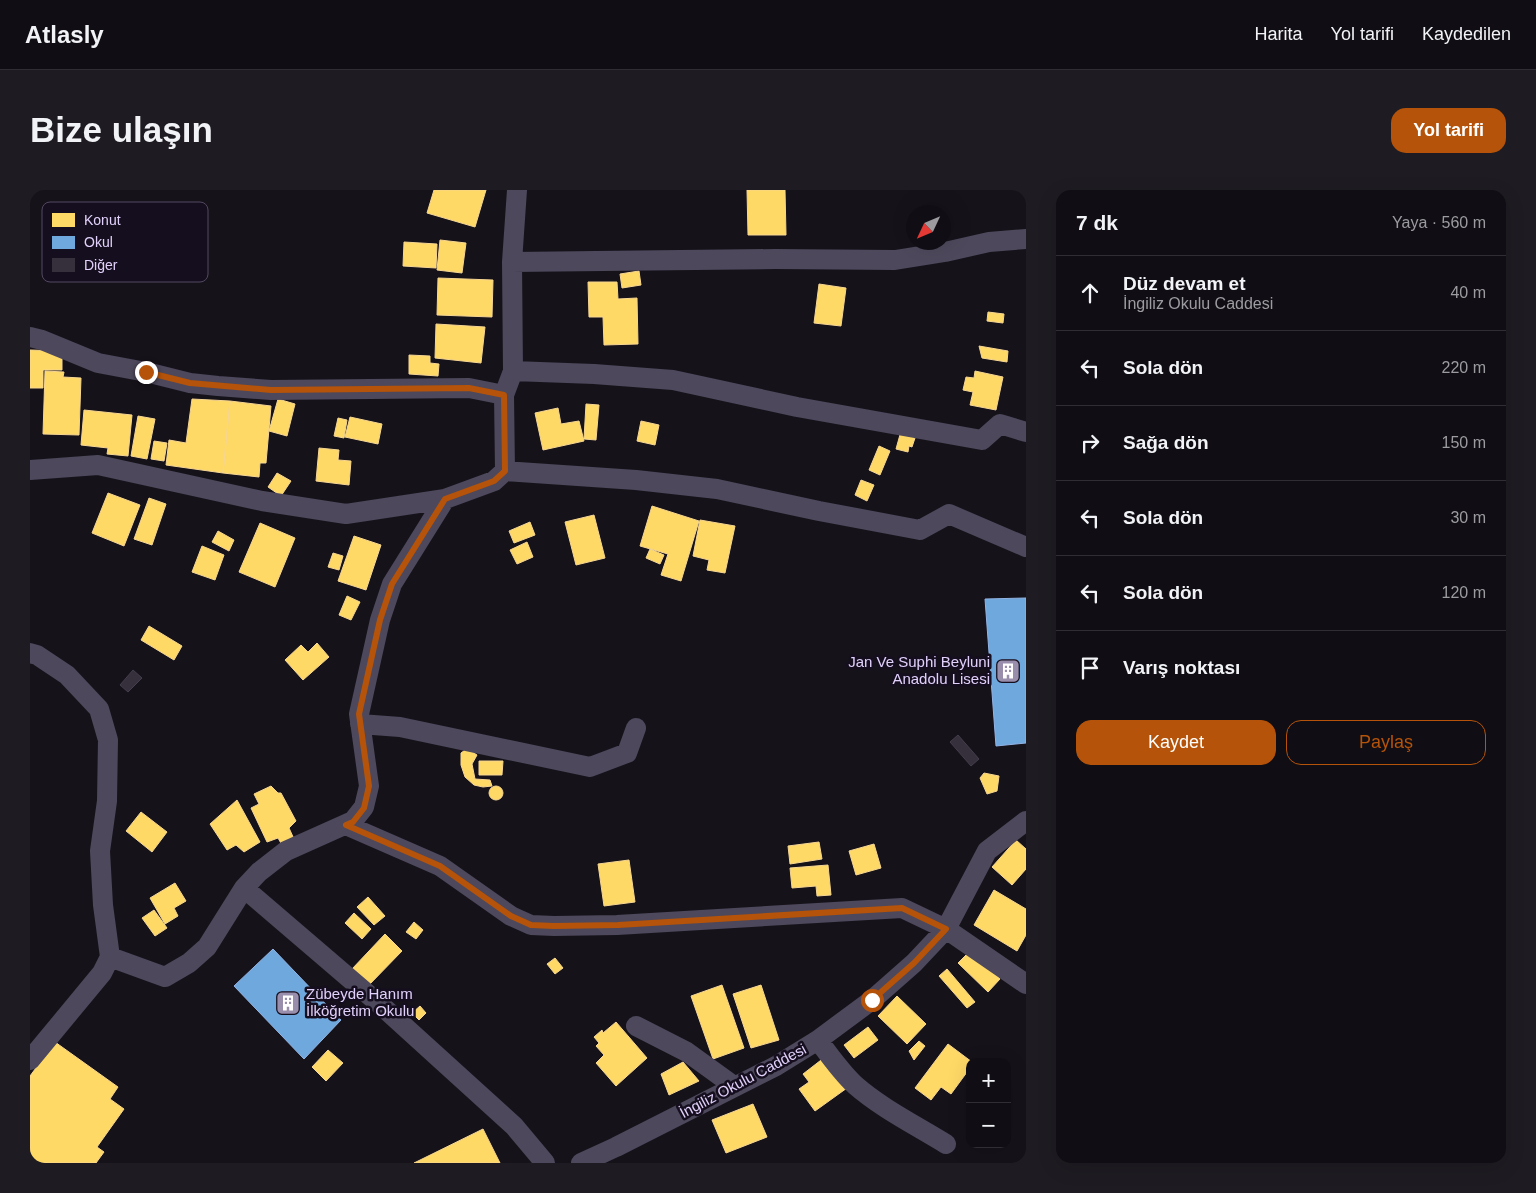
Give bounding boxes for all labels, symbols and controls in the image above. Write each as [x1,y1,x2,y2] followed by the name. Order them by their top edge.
[25,21,104,48] text: Atlasly
[1255,24,1303,44] text: Harita
[1331,24,1394,44] text: Yol tarifi
[1422,24,1511,44] text: Kaydedilen
[1391,108,1506,153] button: Yol tarifi
[30,110,213,149] text: Bize ulaşın
[42,202,208,282] legend
[906,205,951,250] north arrow
[1076,211,1118,234] text: 7 dk
[84,212,121,228] text: Konut
[1392,214,1486,231] text: Yaya · 560 m
[84,234,113,250] text: Okul
[84,257,118,273] text: Diğer
[1123,273,1245,294] text: Düz devam et
[1076,279,1104,307] icon: ahead
[1450,284,1486,301] text: 40 m
[1123,295,1273,312] text: İngiliz Okulu Caddesi
[1076,354,1104,382] icon: left
[1123,357,1203,378] text: Sola dön
[1442,359,1486,376] text: 220 m
[135,361,158,384] route end
[1076,429,1104,457] icon: right
[1123,432,1209,453] text: Sağa dön
[1442,434,1486,451] text: 150 m
[1076,504,1104,532] icon: left
[1123,507,1203,528] text: Sola dön
[1450,509,1486,526] text: 30 m
[1076,579,1104,607] icon: left
[1123,582,1203,603] text: Sola dön
[1442,584,1486,601] text: 120 m
[848,653,990,687] place label: Jan Ve Suphi Beyluni Anadolu Lisesi
[1076,654,1104,682] icon: arrive
[1123,657,1240,678] text: Varış noktası
[995,658,1021,684] building icon: Jan Ve Suphi Beyluni Anadolu Lisesi
[1076,720,1276,765] button: Kaydet
[1286,720,1486,765] button: Paylaş
[306,985,414,1019] place label: Zübeyde Hanım İlköğretim Okulu
[861,989,884,1012] route start
[275,990,301,1016] building icon: Zübeyde Hanım İlköğretim Okulu
[677,1040,809,1121] street label: İngiliz Okulu Caddesi
[966,1058,1011,1148] map controls
[966,1058,1011,1103] button: +
[966,1103,1011,1148] button: −

